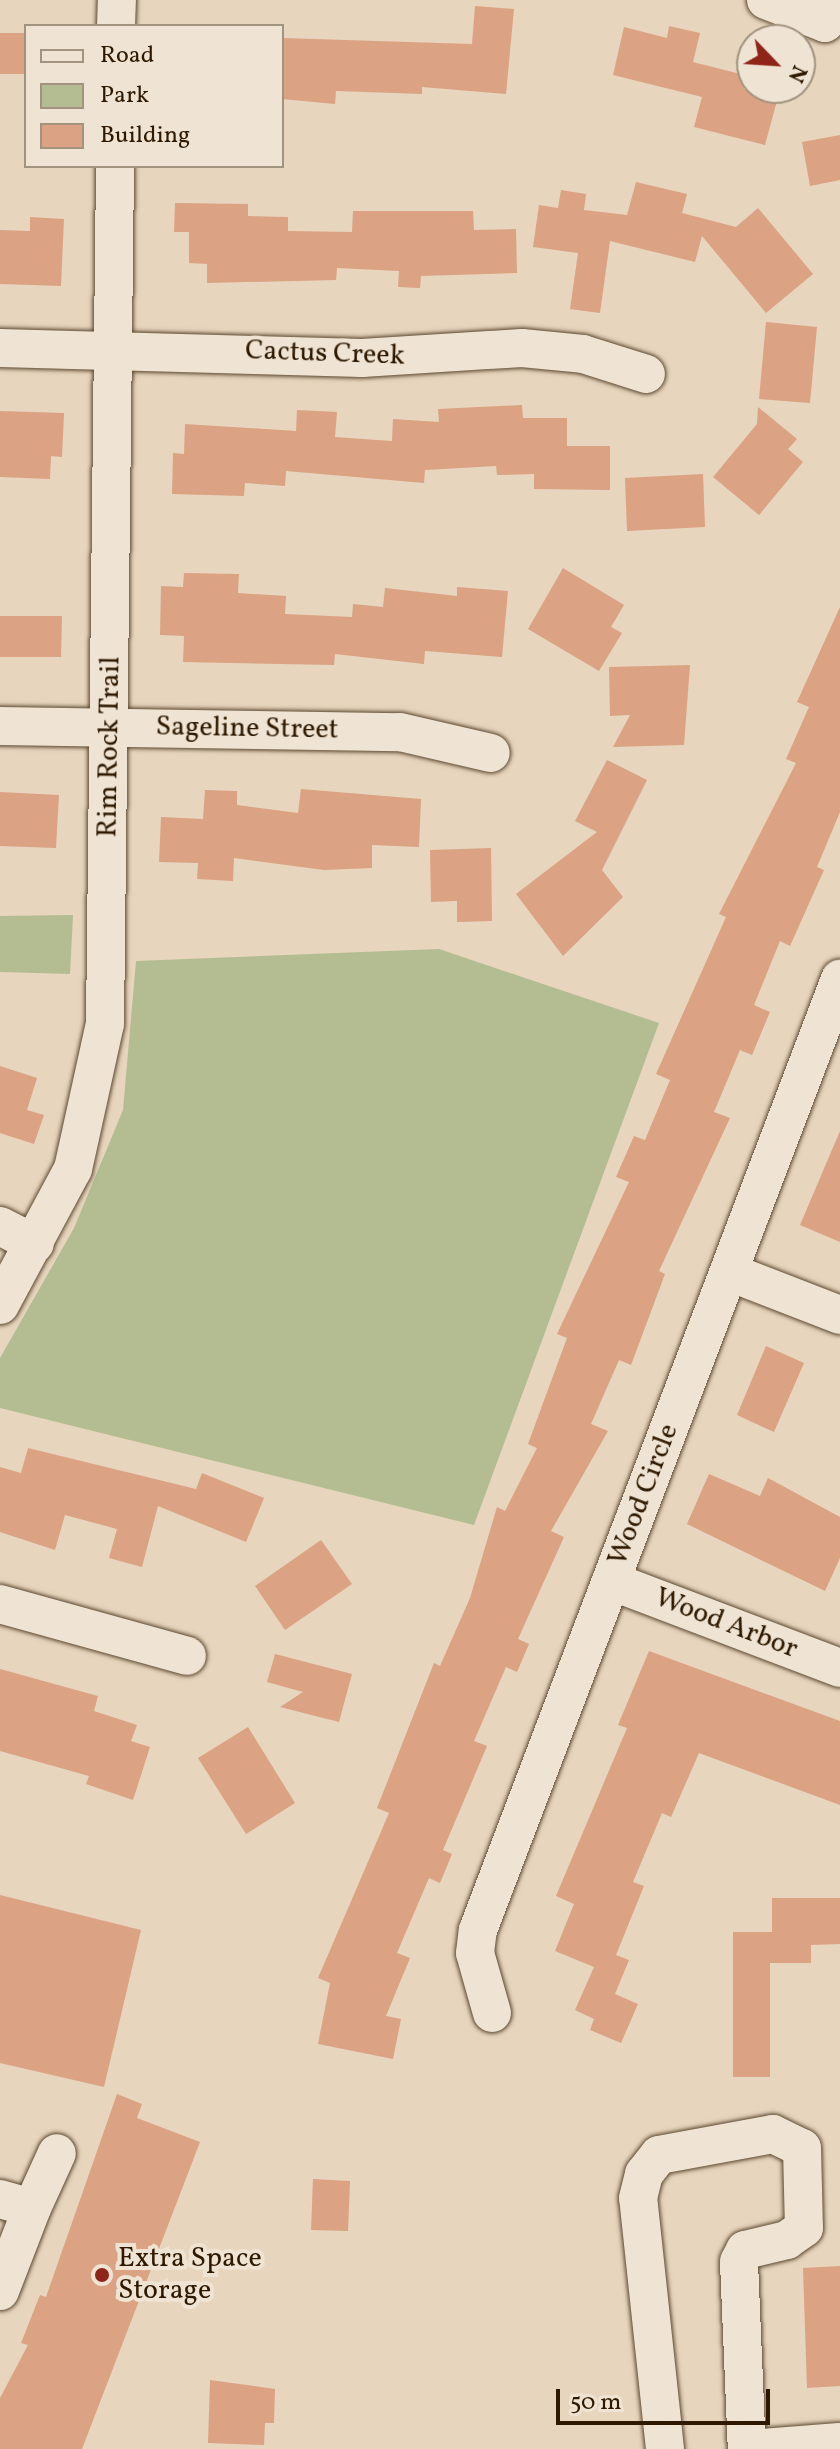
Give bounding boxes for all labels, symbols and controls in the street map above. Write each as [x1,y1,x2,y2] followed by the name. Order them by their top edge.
[24,24,284,168] legend
[736,24,816,104] north arrow
[100,39,154,73] text: Road
[779,60,814,87] text: N
[100,79,149,113] text: Park
[100,119,190,153] text: Building
[245,334,405,374] street label: Cactus Creek
[92,656,128,838] street label: Rim Rock Trail
[155,711,339,747] street label: Sageline Street
[602,1419,686,1571] street label: Wood Circle
[650,1581,802,1667] street label: Wood Arbor
[118,2242,262,2308] place label: Extra Space Storage
[93,2266,111,2284] marker: Extra Space Storage
[560,2373,774,2423] scale bar
[570,2386,622,2420] text: 50 m

